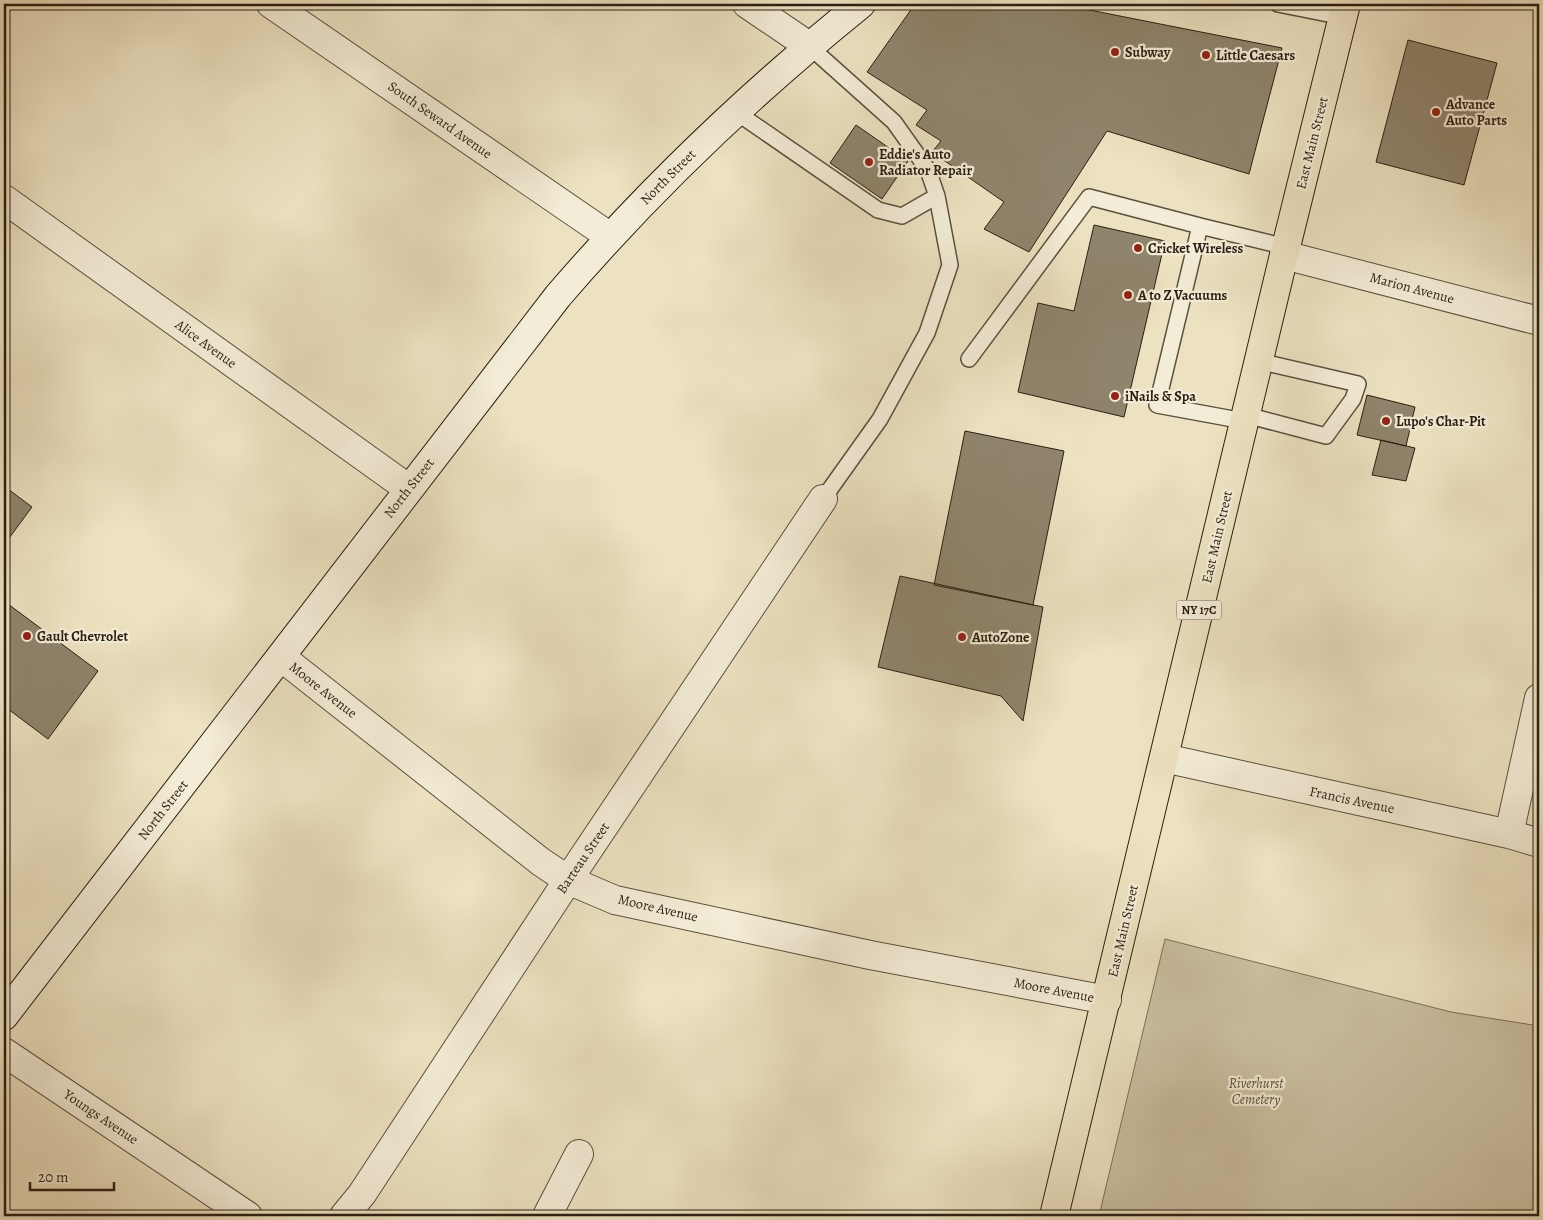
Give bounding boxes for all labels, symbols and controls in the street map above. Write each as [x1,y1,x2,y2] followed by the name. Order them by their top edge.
[1125,43,1171,62] place label: Subway
[1109,46,1121,58] marker: Subway
[1216,46,1295,65] place label: Little Caesars
[1200,49,1212,61] marker: Little Caesars
[384,77,496,163] street label: South Seward Avenue
[1291,94,1333,191] street label: East Main Street
[1445,95,1507,130] place label: Advance Auto Parts
[1430,106,1442,118] marker: Advance Auto Parts
[636,145,700,209] street label: North Street
[879,145,972,180] place label: Eddie's Auto Radiator Repair
[863,156,875,168] marker: Eddie's Auto Radiator Repair
[1148,239,1244,258] place label: Cricket Wireless
[1132,242,1144,254] marker: Cricket Wireless
[1368,268,1456,308] street label: Marion Avenue
[1137,286,1228,305] place label: A to Z Vacuums
[1122,289,1134,301] marker: A to Z Vacuums
[171,315,241,373] street label: Alice Avenue
[1125,387,1196,406] place label: iNails & Spa
[1109,390,1121,402] marker: iNails & Spa
[1396,412,1486,431] place label: Lupo's Char-Pit
[1380,415,1392,427] marker: Lupo's Char-Pit
[380,454,439,522] street label: North Street
[1197,488,1237,585] street label: East Main Street
[1176,600,1222,620] road number: NY 17C
[37,627,128,646] place label: Gault Chevrolet
[971,628,1030,647] place label: AutoZone
[21,630,33,642] marker: Gault Chevrolet
[956,631,968,643] marker: AutoZone
[285,657,361,723] street label: Moore Avenue
[134,776,193,844] street label: North Street
[1308,782,1396,818] street label: Francis Avenue
[552,818,614,897] street label: Barteau Street
[1103,882,1143,979] street label: East Main Street
[616,890,700,926] street label: Moore Avenue
[1012,973,1096,1007] street label: Moore Avenue
[1229,1074,1284,1109] park label: Riverhurst Cemetery
[59,1084,142,1149] street label: Youngs Avenue
[30,1160,114,1192] scale bar
[38,1167,69,1187] text: 20 m

